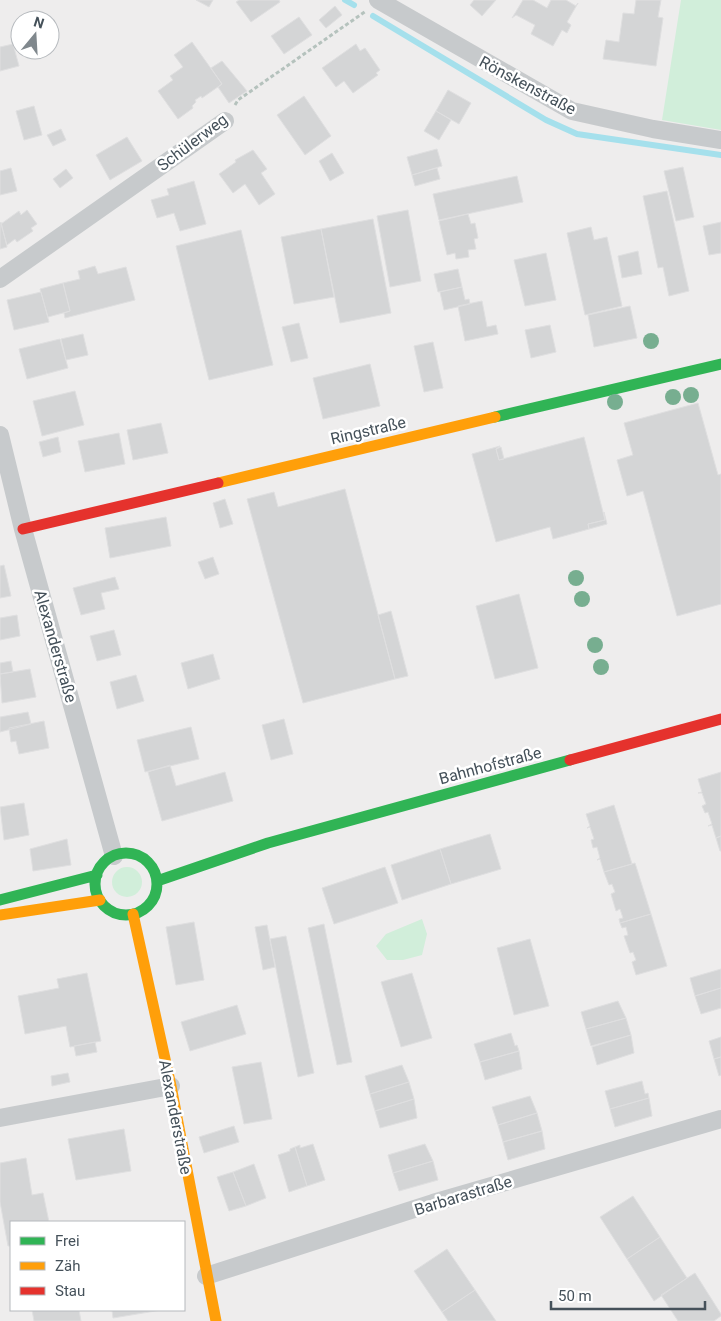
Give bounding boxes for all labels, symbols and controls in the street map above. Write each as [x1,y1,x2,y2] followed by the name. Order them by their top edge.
[10,10,60,60] north arrow
[32,13,46,32] text: N
[476,52,579,119] street label: Rönskenstraße
[153,110,231,175] street label: Schülerweg
[329,413,408,448] street label: Ringstraße
[30,588,81,705] street label: Alexanderstraße
[437,743,543,788] street label: Bahnhofstraße
[155,1058,196,1176] street label: Alexanderstraße
[412,1172,514,1219] street label: Barbarastraße
[10,1221,185,1311] legend
[55,1232,80,1250] text: Frei
[55,1257,80,1275] text: Zäh
[551,1278,705,1310] scale bar
[55,1282,85,1300] text: Stau
[558,1287,592,1305] text: 50 m

